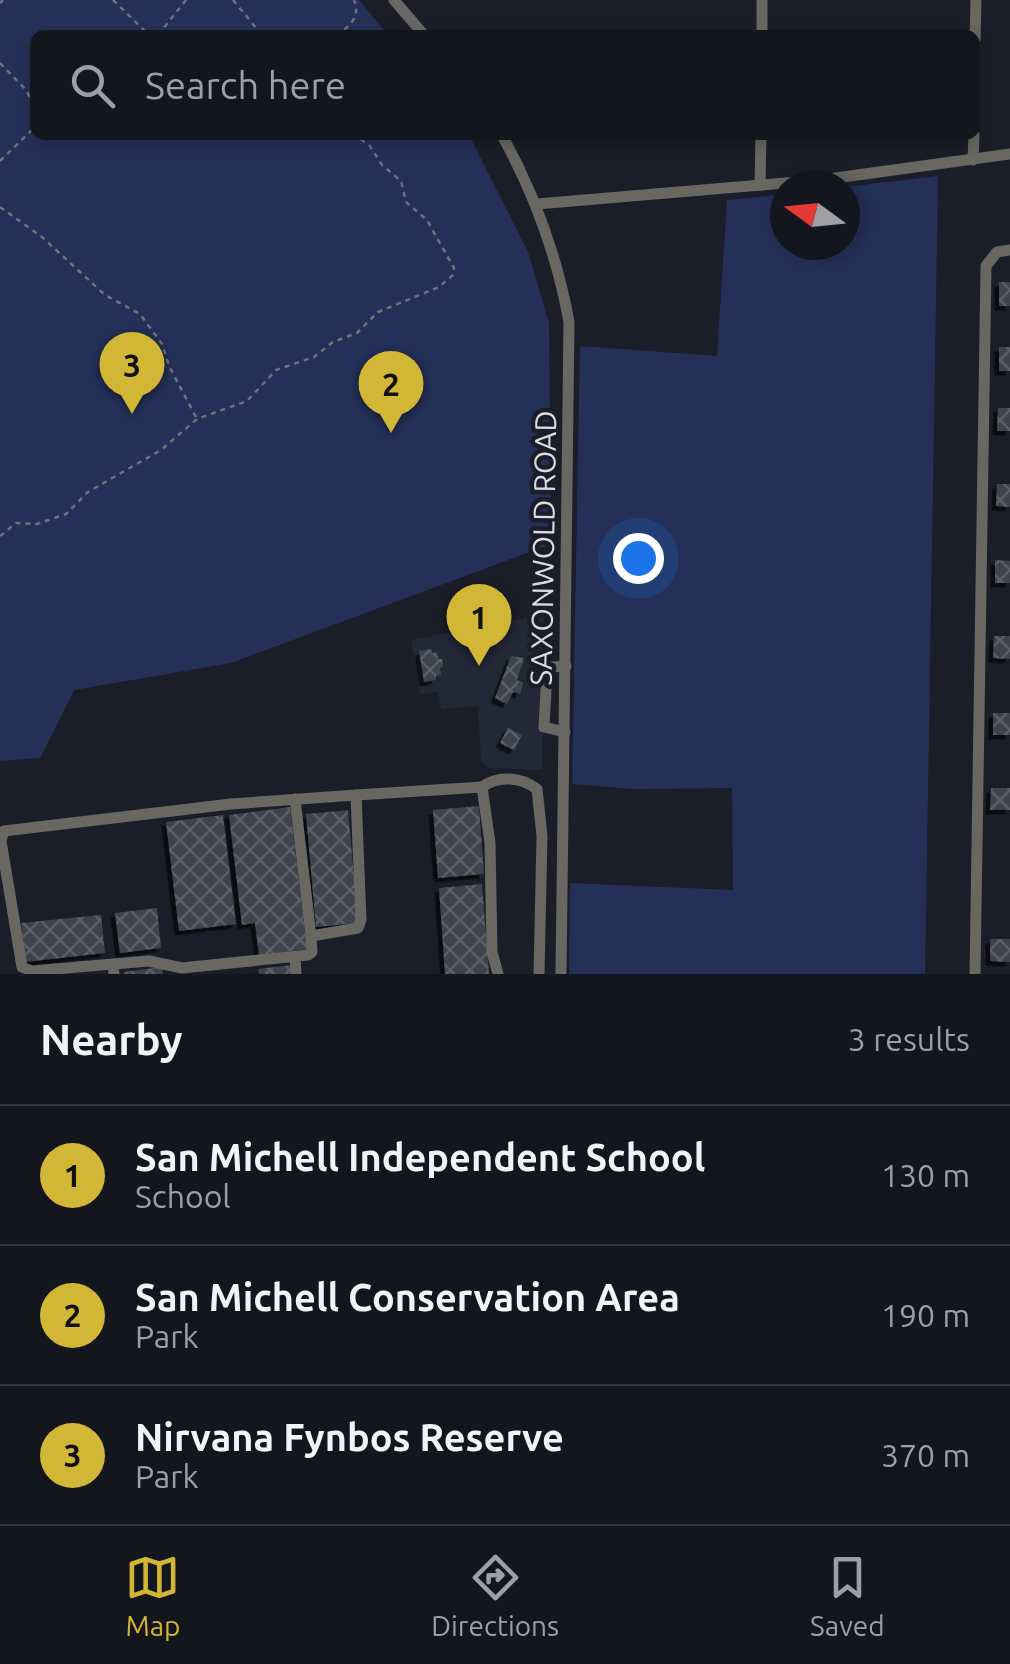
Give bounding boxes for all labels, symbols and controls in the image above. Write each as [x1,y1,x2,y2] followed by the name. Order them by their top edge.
[30,30,980,140] search box
[65,58,120,113] icon: search
[145,64,346,106] text: Search here
[770,170,860,260] north arrow
[100,332,164,414] pin: 3
[358,350,424,433] pin: 2
[524,410,562,686] street label: SAXONWOLD ROAD
[613,533,664,584] your location
[446,584,512,666] pin: 1
[40,1016,183,1063] text: Nearby
[848,1021,970,1057] text: 3 results
[135,1136,705,1178] text: San Michell Independent School
[63,1157,82,1193] text: 1
[881,1157,970,1193] text: 130 m
[135,1178,231,1214] text: School
[135,1276,680,1318] text: San Michell Conservation Area
[63,1297,82,1333] text: 2
[881,1297,970,1333] text: 190 m
[135,1318,199,1354] text: Park
[135,1416,564,1458] text: Nirvana Fynbos Reserve
[63,1437,82,1473] text: 3
[881,1437,970,1473] text: 370 m
[135,1458,199,1494] text: Park
[125,1550,181,1641] tab: Map
[431,1550,559,1641] tab: Directions
[810,1550,885,1641] tab: Saved

